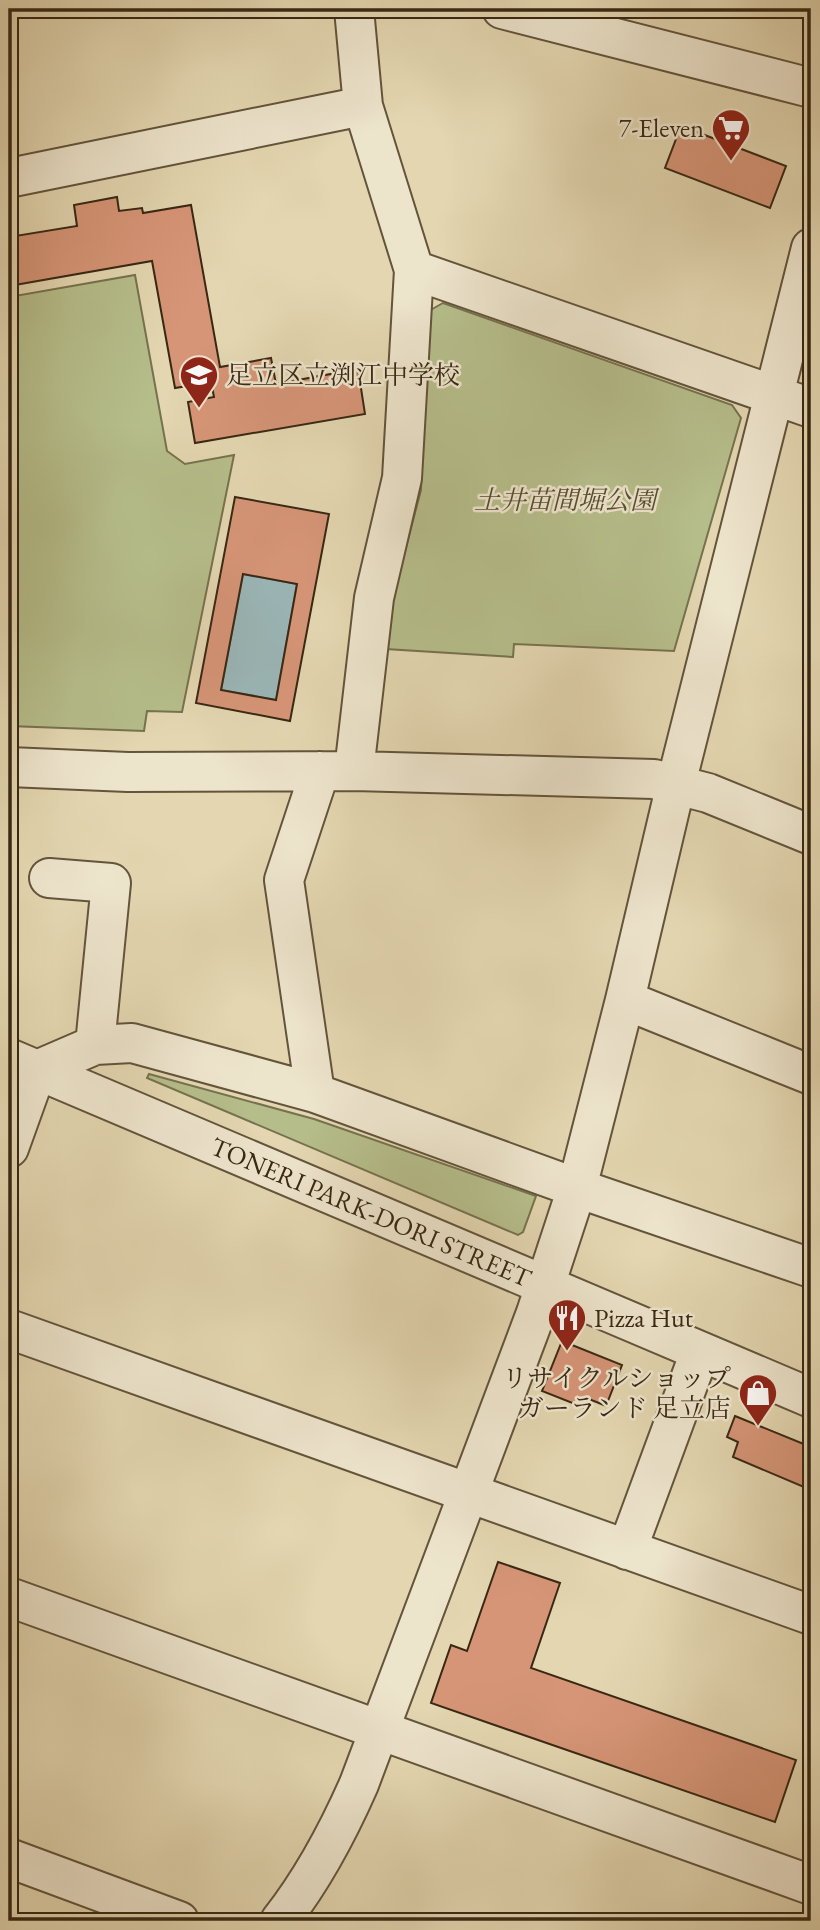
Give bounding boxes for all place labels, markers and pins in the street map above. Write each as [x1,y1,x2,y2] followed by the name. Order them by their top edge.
[710,107,752,162] supermarket icon: 7-Eleven
[619,111,704,145] place label: 7-Eleven
[178,354,220,409] school or university icon: 足立区立渕江中学校
[226,358,460,392] place label: 足立区立渕江中学校
[546,1297,588,1352] restaurant icon: Pizza Hut
[594,1301,693,1335] place label: Pizza Hut
[502,1361,731,1425] place label: リサイクルショップ ガーランド 足立店
[737,1372,779,1427] shop icon: リサイクルショップ ガーランド 足立店

